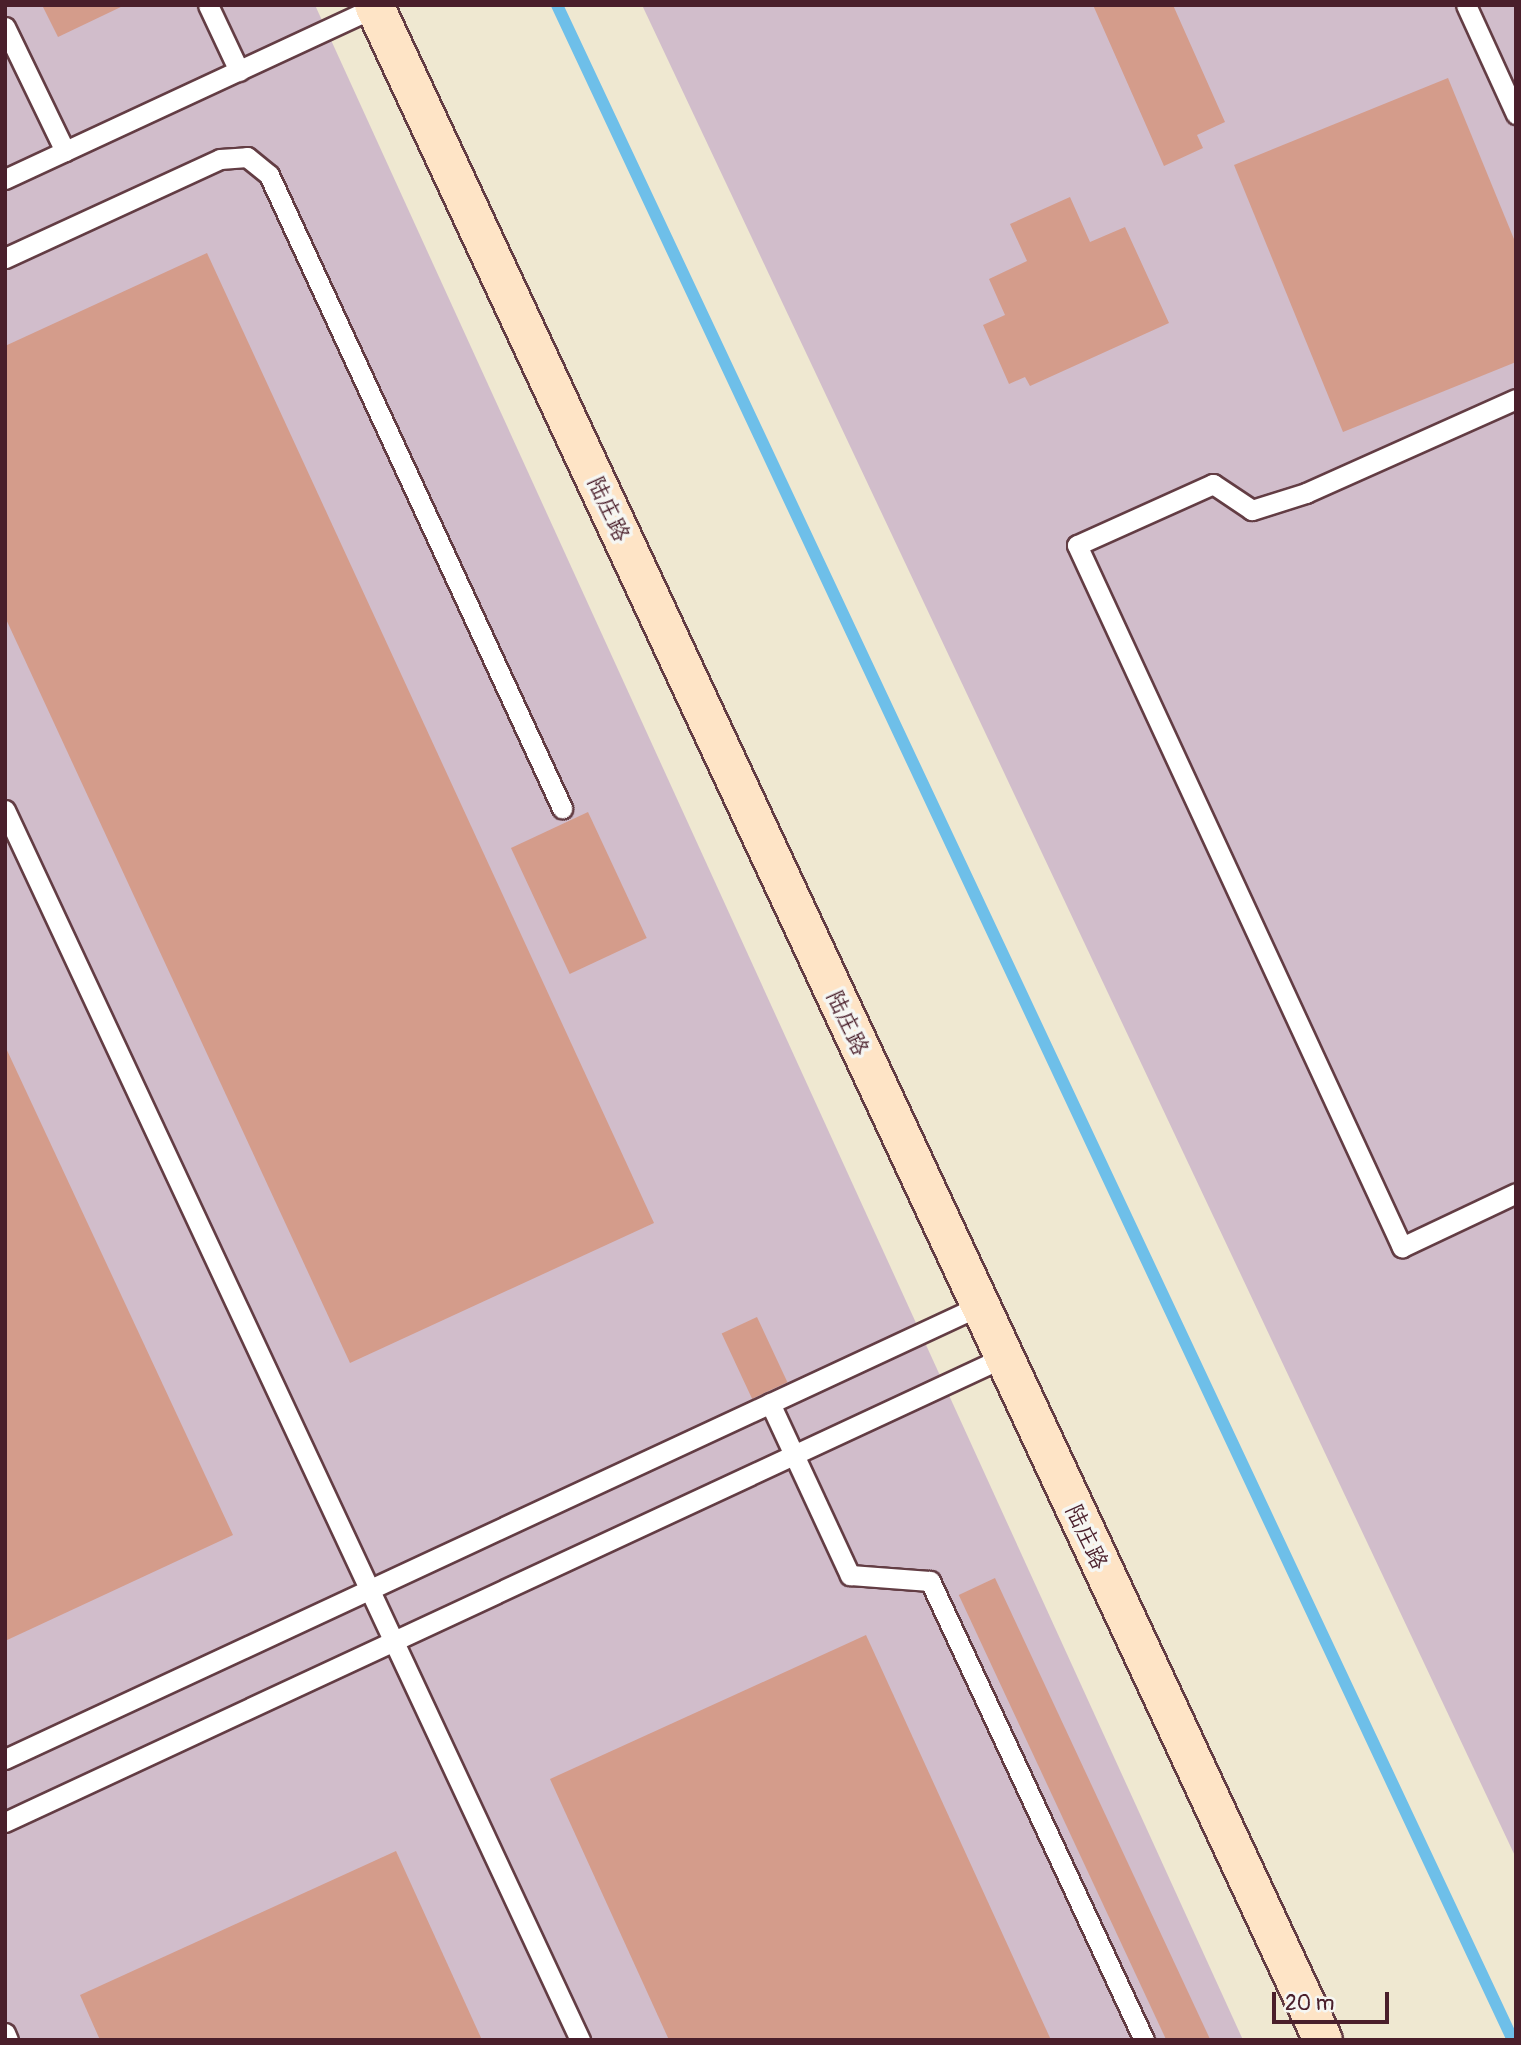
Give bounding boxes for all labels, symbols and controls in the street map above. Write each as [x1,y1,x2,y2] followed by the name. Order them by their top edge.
[581,472,635,546] street label: 陆庄路
[820,986,874,1060] street label: 陆庄路
[1059,1500,1113,1574] street label: 陆庄路
[1276,1979,1393,2023] scale bar
[1285,1990,1334,2017] text: 20 m

